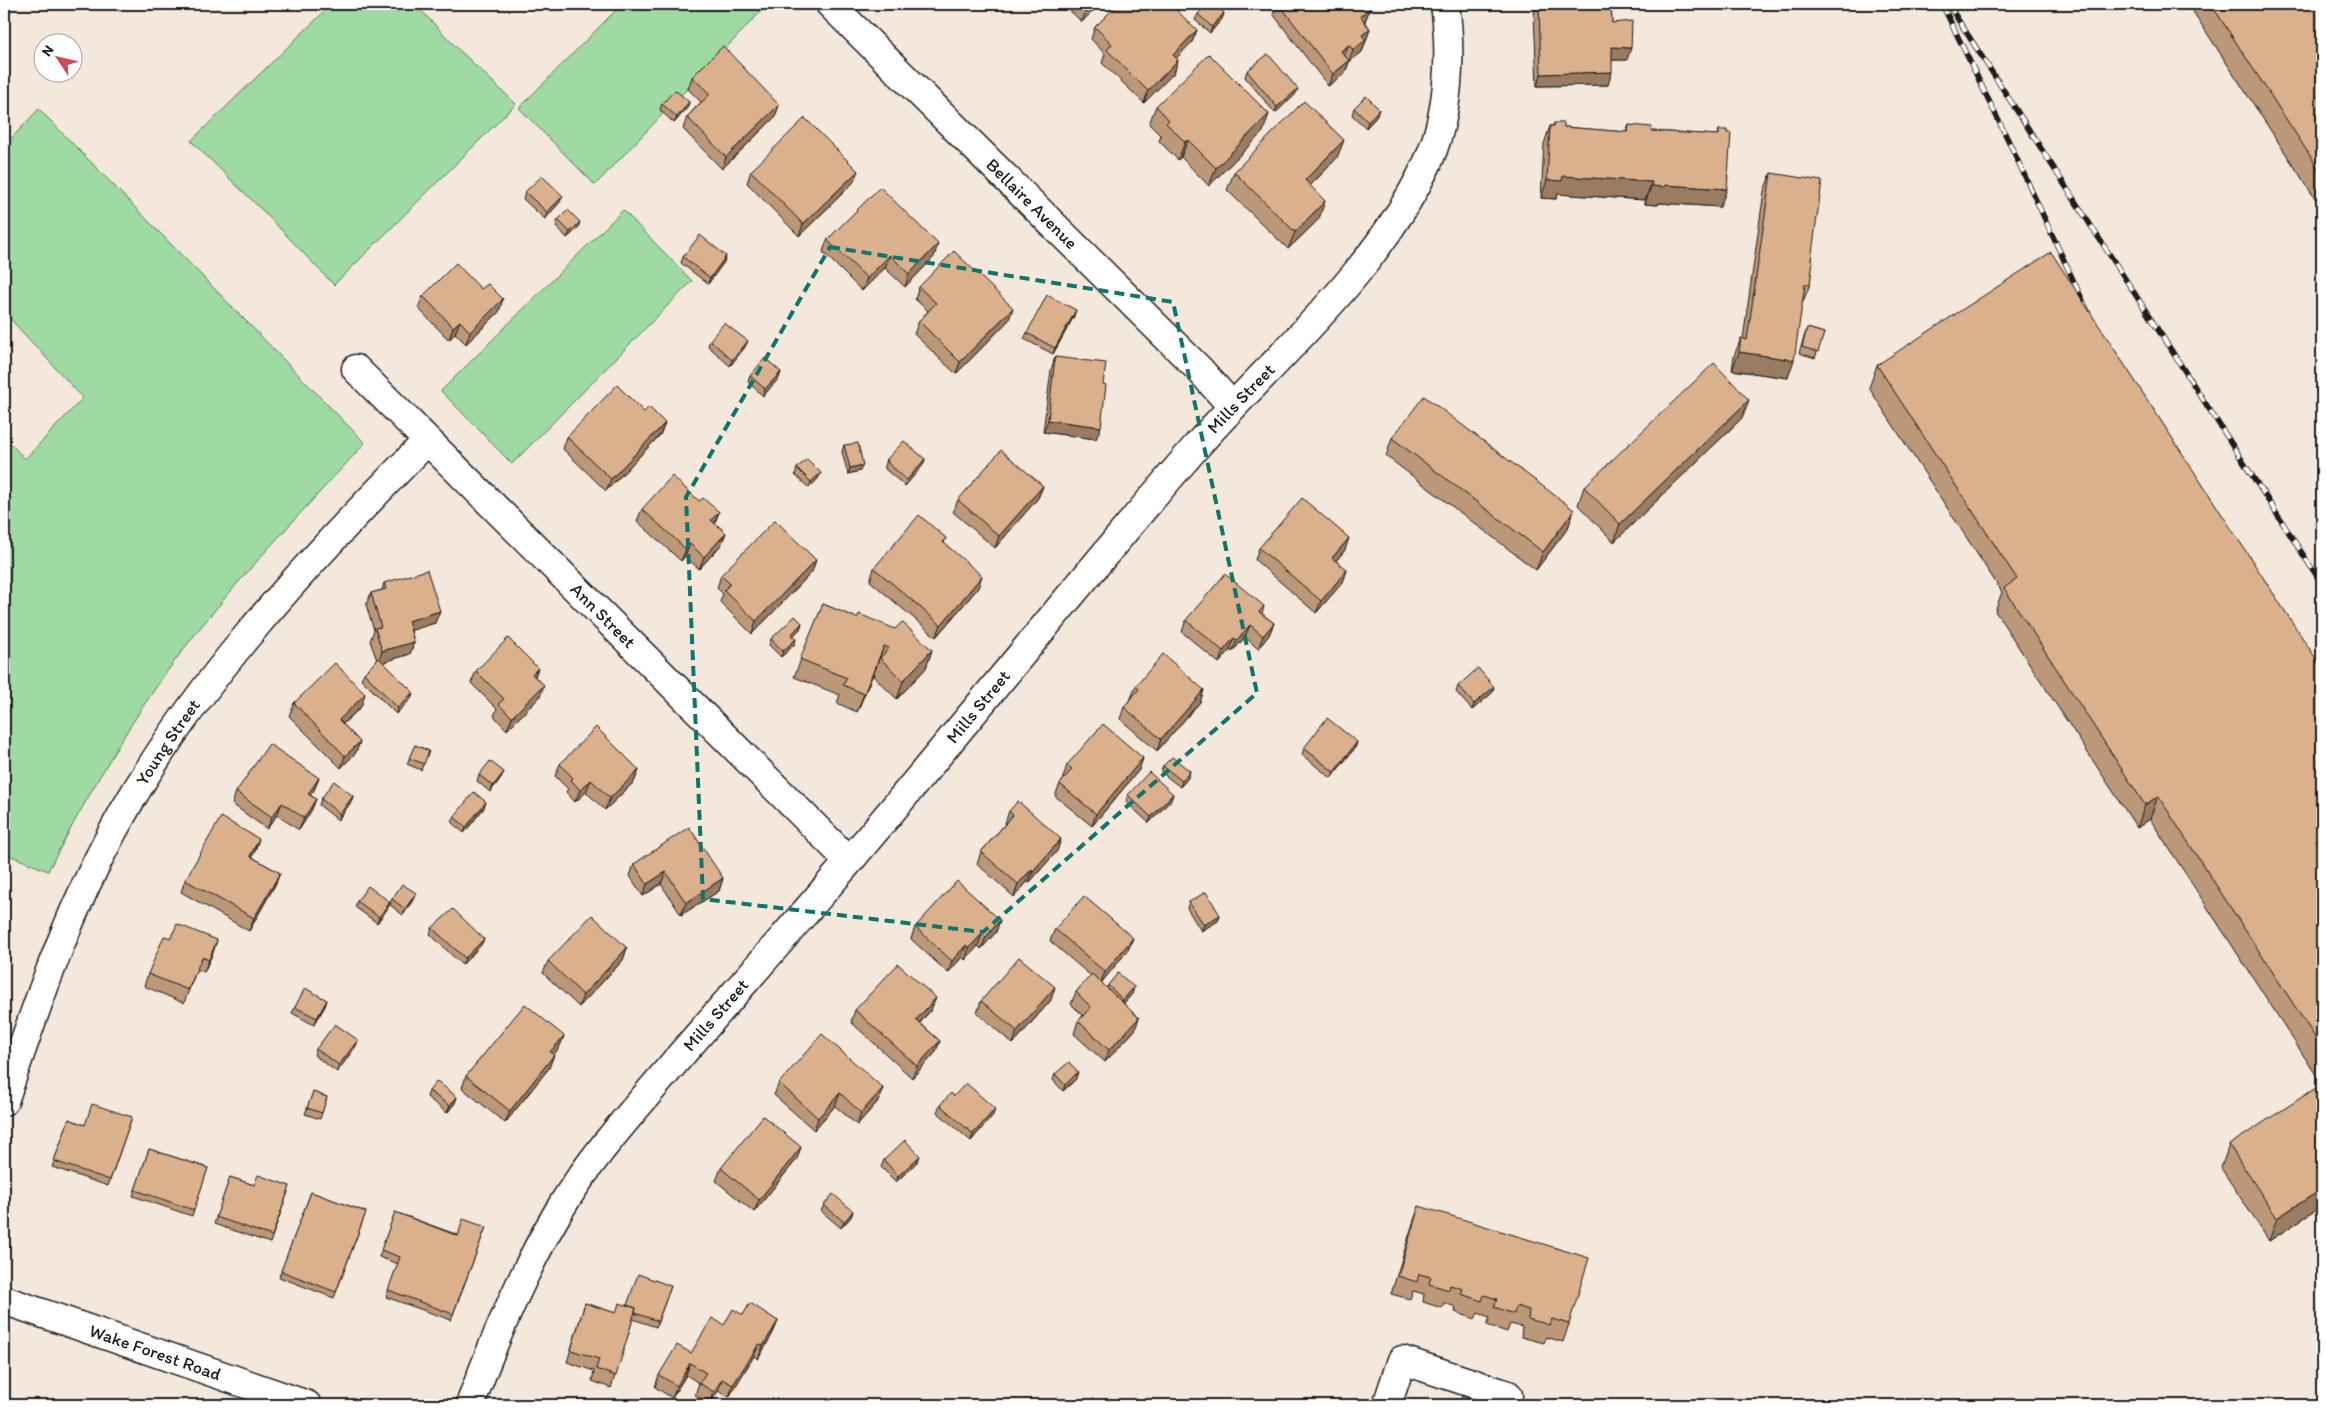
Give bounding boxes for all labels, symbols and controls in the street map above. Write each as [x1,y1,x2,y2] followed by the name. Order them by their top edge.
[32,32,82,82] north arrow
[38,42,57,60] text: N
[981,154,1082,254] street label: Bellaire Avenue
[1202,359,1280,438] street label: Mills Street
[566,578,640,653] street label: Ann Street
[941,665,1015,748] street label: Mills Street
[131,694,205,789] street label: Young Street
[678,974,753,1056] street label: Mills Street
[86,1319,224,1385] street label: Wake Forest Road

